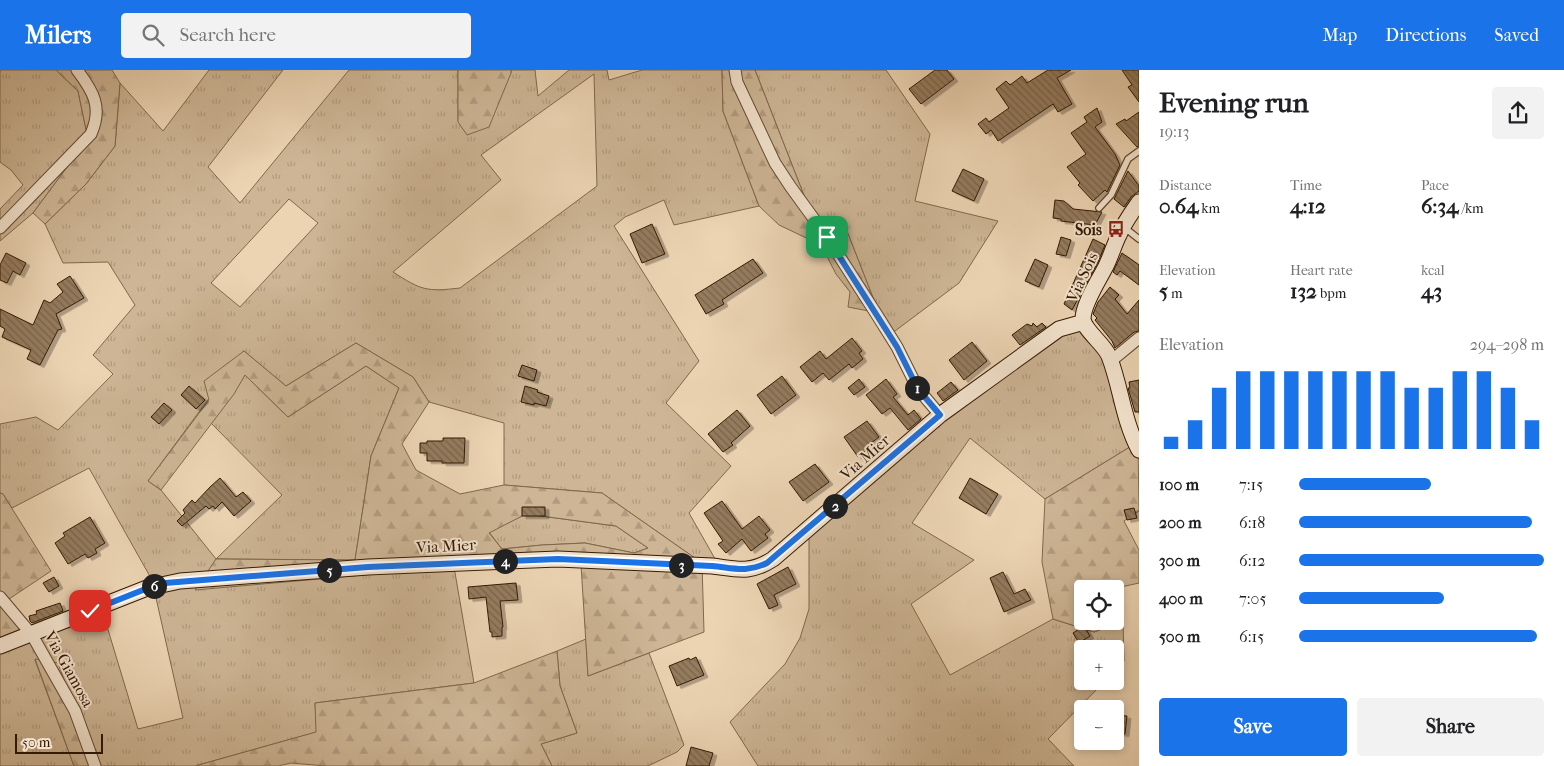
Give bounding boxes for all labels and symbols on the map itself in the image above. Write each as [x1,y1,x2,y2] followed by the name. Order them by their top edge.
[806,216,848,258] pin
[1106,219,1126,239] bus stop icon: Sois
[1075,220,1102,239] place label: Sois
[1062,249,1102,306] street label: Via Sois
[904,376,930,400] pin: 1
[835,430,894,484] street label: Via Mier
[822,494,848,518] pin: 2
[415,535,477,557] street label: Via Mier
[492,548,518,574] pin: 4
[668,552,694,578] pin: 3
[316,558,342,582] pin: 5
[142,574,166,598] pin: 6
[69,590,111,632] pin
[40,627,98,711] street label: Via Giamosa
[15,731,102,754] scale bar

